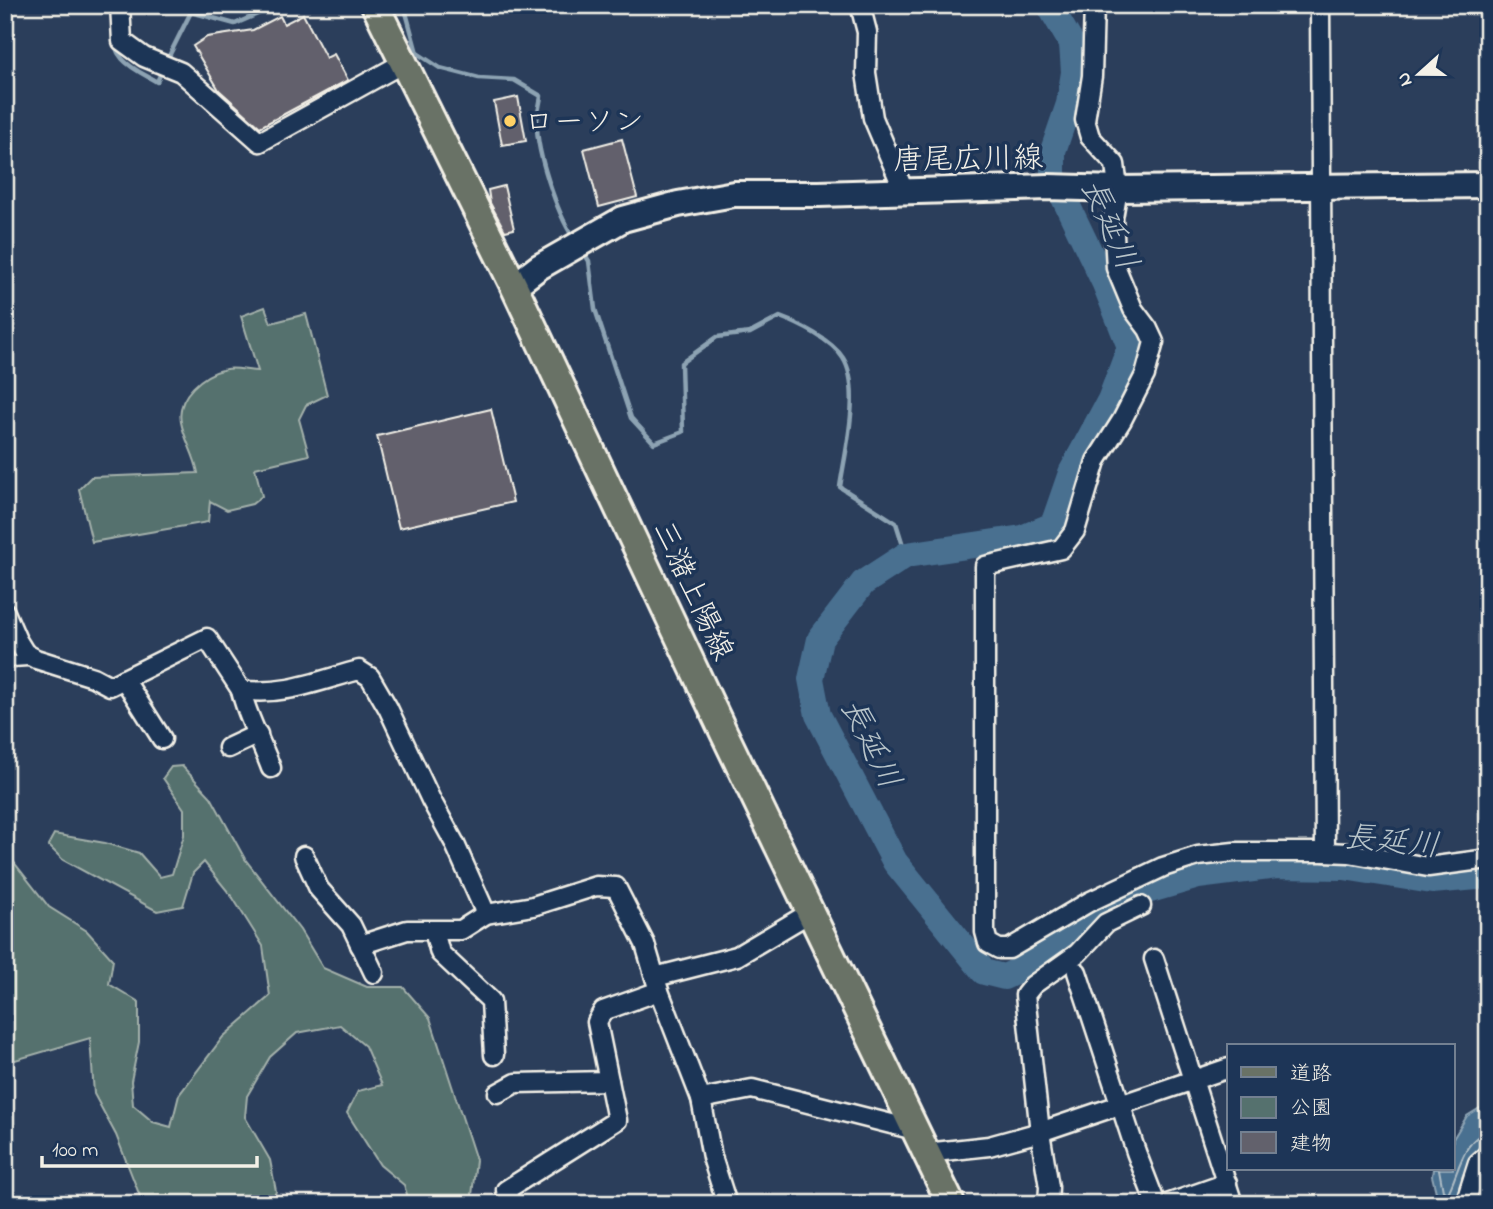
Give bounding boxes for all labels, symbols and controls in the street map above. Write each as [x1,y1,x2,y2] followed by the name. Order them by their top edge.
[1384,38,1454,108] north arrow
[1390,68,1420,90] text: N
[524,102,644,146] place label: ローソン
[502,113,518,129] marker: ローソン
[893,138,1043,184] street label: 唐尾広川線
[1067,172,1149,279] water label: 長延川
[640,514,743,669] street label: 三潴上陽線
[827,691,911,798] water label: 長延川
[1341,815,1442,872] water label: 長延川
[1227,1044,1454,1170] legend
[1290,1060,1332,1090] text: 道路
[1290,1094,1332,1124] text: 公園
[42,1125,257,1169] scale bar
[1290,1130,1332,1160] text: 建物
[52,1136,98,1166] text: 100 m

